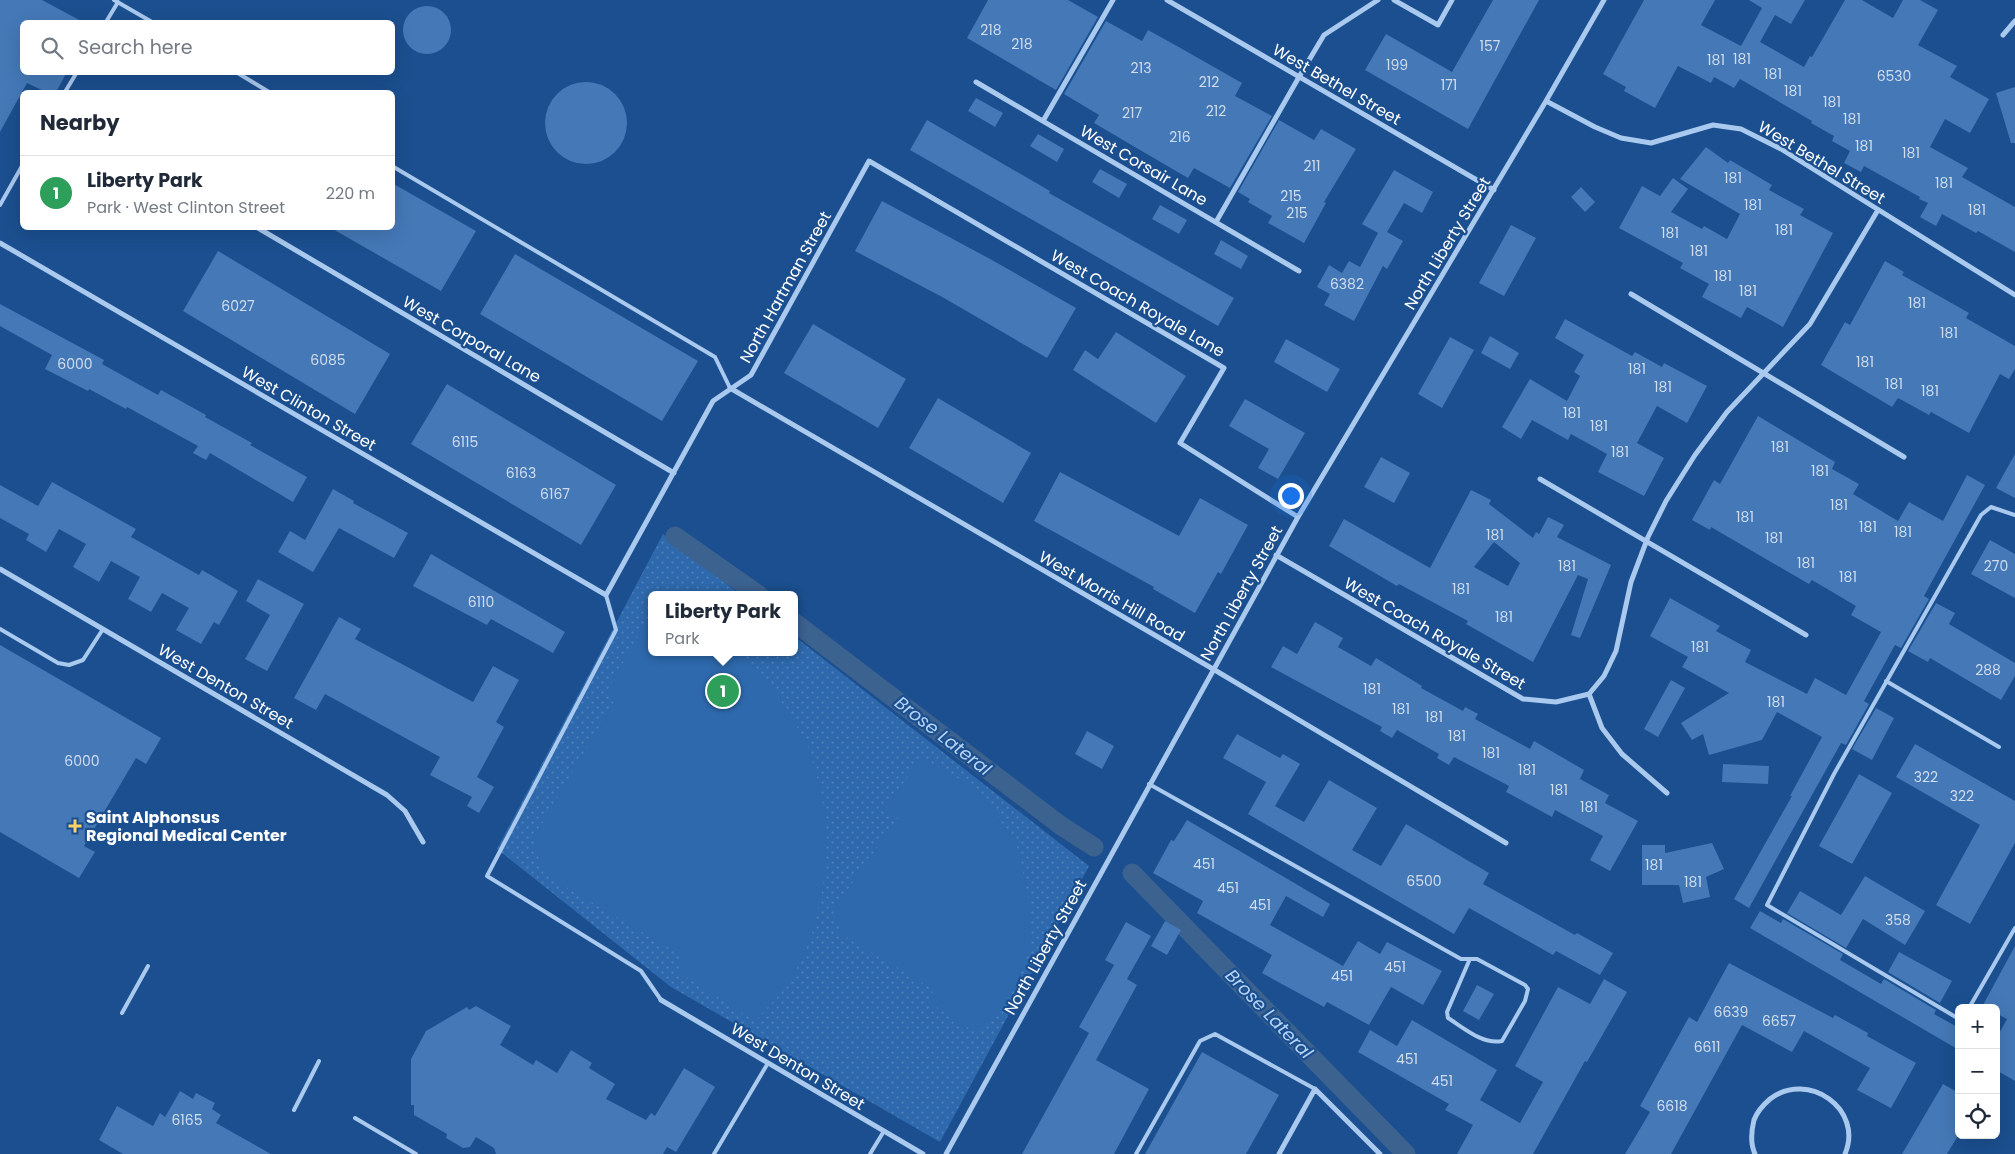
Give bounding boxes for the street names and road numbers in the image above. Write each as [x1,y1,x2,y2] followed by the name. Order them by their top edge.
[1268,38,1405,131] street label: West Bethel Street
[1754,115,1890,210] street label: West Bethel Street
[1076,120,1212,211] street label: West Corsair Lane
[1399,172,1496,314] street label: North Liberty Street
[734,207,837,367] street label: North Hartman Street
[1047,244,1229,363] street label: West Coach Royale Lane
[398,290,545,389] street label: West Corporal Lane
[237,361,380,456] street label: West Clinton Street
[1195,521,1288,665] street label: North Liberty Street
[1034,545,1189,648] street label: West Morris Hill Road
[1340,572,1530,695] street label: West Coach Royale Street
[154,638,298,735] street label: West Denton Street
[999,875,1092,1019] street label: North Liberty Street
[726,1017,869,1116] street label: West Denton Street

